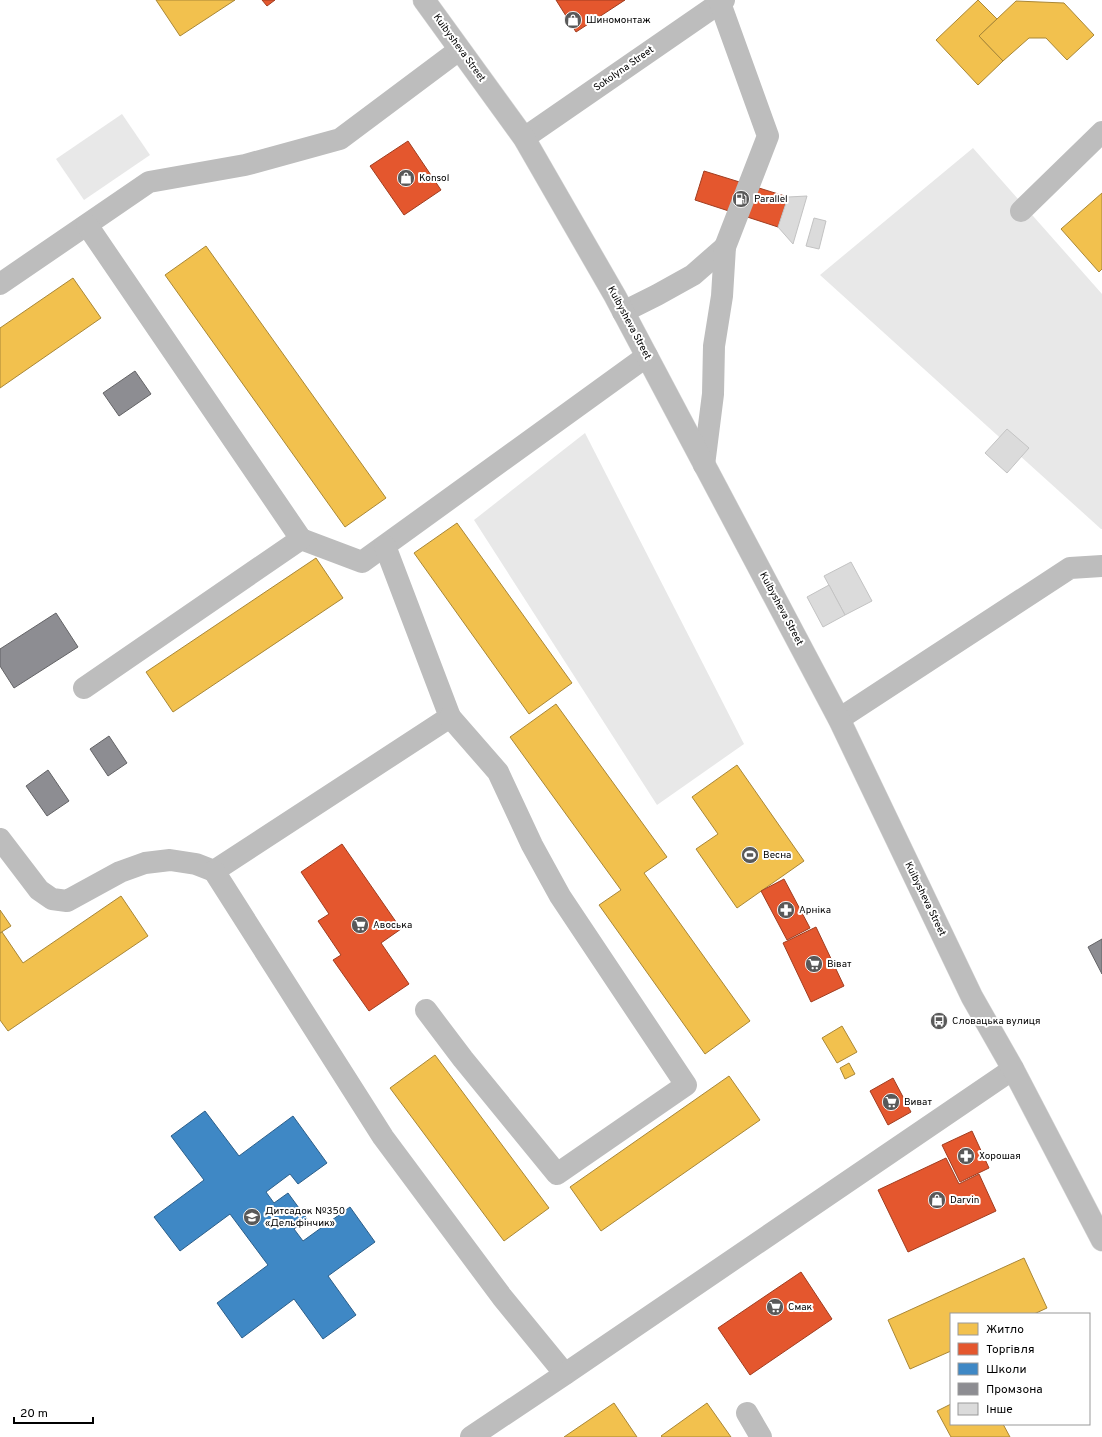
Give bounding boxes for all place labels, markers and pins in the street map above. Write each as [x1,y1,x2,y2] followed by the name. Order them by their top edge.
[563,10,583,30] shop icon: Шиномонтаж
[586,14,651,27] place label: Шиномонтаж
[396,168,416,188] shop icon: Konsol
[419,172,449,185] place label: Konsol
[731,189,751,209] fuel station icon: Parallel
[754,193,788,206] place label: Parallel
[740,845,760,865] sports icon: Весна
[763,849,791,862] place label: Весна
[776,900,796,920] pharmacy icon: Арніка
[799,904,831,917] place label: Арніка
[350,915,370,935] supermarket icon: Авоська
[373,919,412,932] place label: Авоська
[804,954,824,974] supermarket icon: Віват
[827,958,852,971] place label: Віват
[929,1011,949,1031] bus stop icon: Словацька вулиця
[952,1015,1041,1028] place label: Словацька вулиця
[881,1092,901,1112] supermarket icon: Виват
[904,1096,932,1109] place label: Виват
[956,1146,976,1166] pharmacy icon: Хорошая
[979,1150,1021,1163] place label: Хорошая
[927,1190,947,1210] shop icon: Darvin
[950,1194,979,1207] place label: Darvin
[265,1205,345,1230] place label: Дитсадок №350 «Дельфінчик»
[242,1207,262,1227] school or university icon: Дитсадок №350 «Дельфінчик»
[765,1297,785,1317] supermarket icon: Смак
[788,1301,813,1314] place label: Смак

